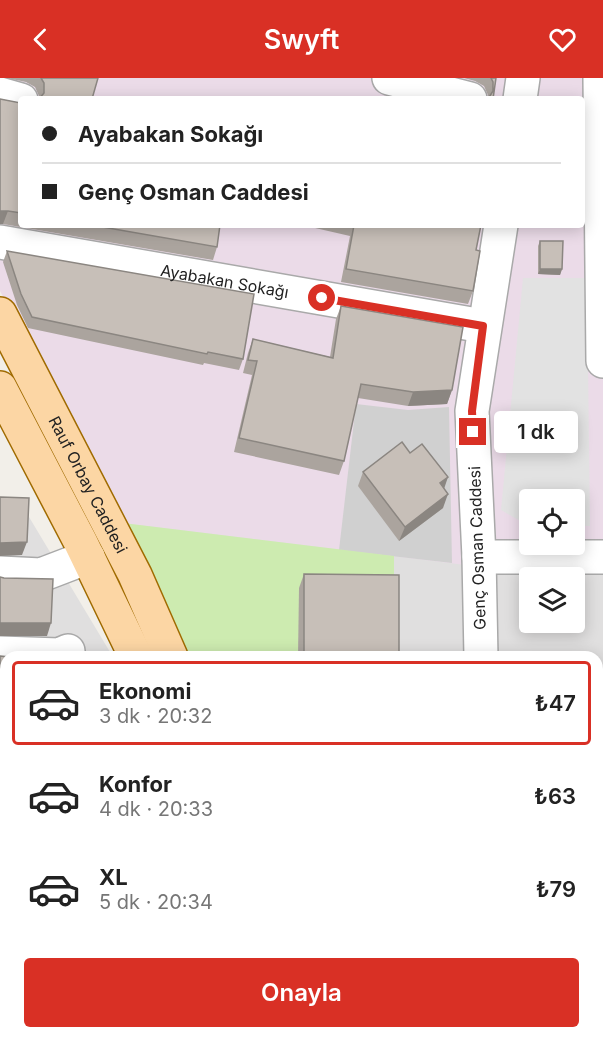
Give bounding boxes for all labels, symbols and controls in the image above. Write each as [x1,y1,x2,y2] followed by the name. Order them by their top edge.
[24,23,57,56] icon: back
[264,23,339,56] text: Swyft
[546,23,579,56] icon: heart
[78,121,263,147] text: Ayabakan Sokağı
[78,179,309,205] text: Genç Osman Caddesi
[159,260,290,302] street label: Ayabakan Sokağı
[308,284,335,311] route start
[494,411,578,453] callout: 1 dk
[44,413,132,557] street label: Rauf Orbay Caddesi
[459,418,486,445] route end
[517,420,555,444] text: 1 dk
[464,466,490,630] street label: Genç Osman Caddesi
[519,489,585,633] map controls
[519,489,585,555] button: locate
[519,567,585,633] button: layers
[27,676,81,730] icon: car
[99,678,191,704] text: Ekonomi
[535,690,576,716] text: ₺47
[99,704,212,728] text: 3 dk · 20:32
[27,769,81,823] icon: car
[99,771,172,797] text: Konfor
[534,783,576,809] text: ₺63
[99,797,213,821] text: 4 dk · 20:33
[27,862,81,916] icon: car
[99,864,128,890] text: XL
[536,876,576,902] text: ₺79
[99,890,213,914] text: 5 dk · 20:34
[24,958,579,1027] button: Onayla

